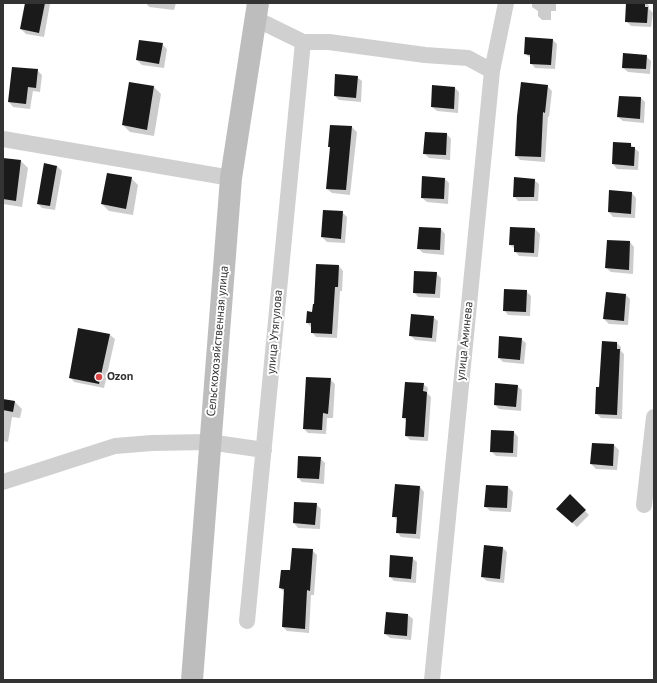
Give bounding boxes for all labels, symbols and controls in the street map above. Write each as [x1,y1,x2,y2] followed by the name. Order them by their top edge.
[204,265,232,417] street label: Сельскохозяйственная улица
[264,289,286,375] street label: улица Утягулова
[454,301,476,381] street label: улица Аминева
[107,370,133,384] place label: Ozon
[94,372,104,382] marker: Ozon

